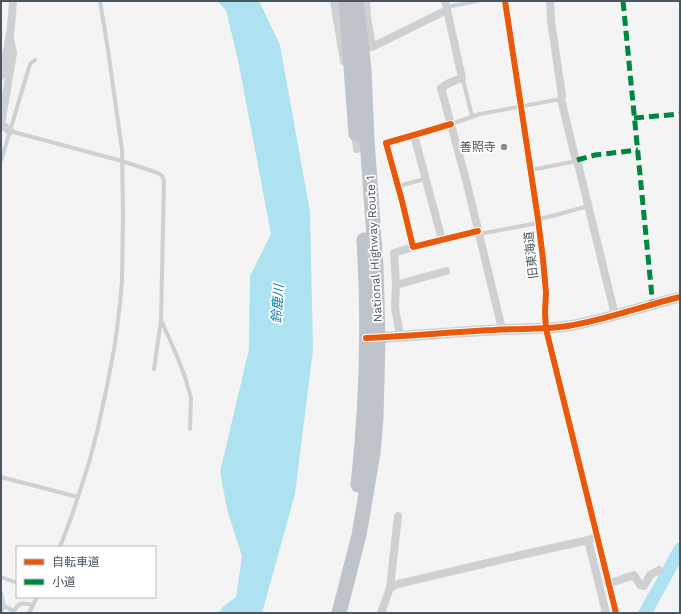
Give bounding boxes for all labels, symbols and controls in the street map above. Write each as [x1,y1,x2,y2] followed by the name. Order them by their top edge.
[460,140,496,154] place label: 善照寺
[499,142,509,152] marker: 善照寺
[363,175,385,323] street label: National Highway Route 1
[522,230,540,280] street label: 旧東海道
[269,282,286,324] water label: 鈴鹿川
[16,546,156,598] legend
[52,555,100,569] text: 自転車道
[52,575,76,589] text: 小道

